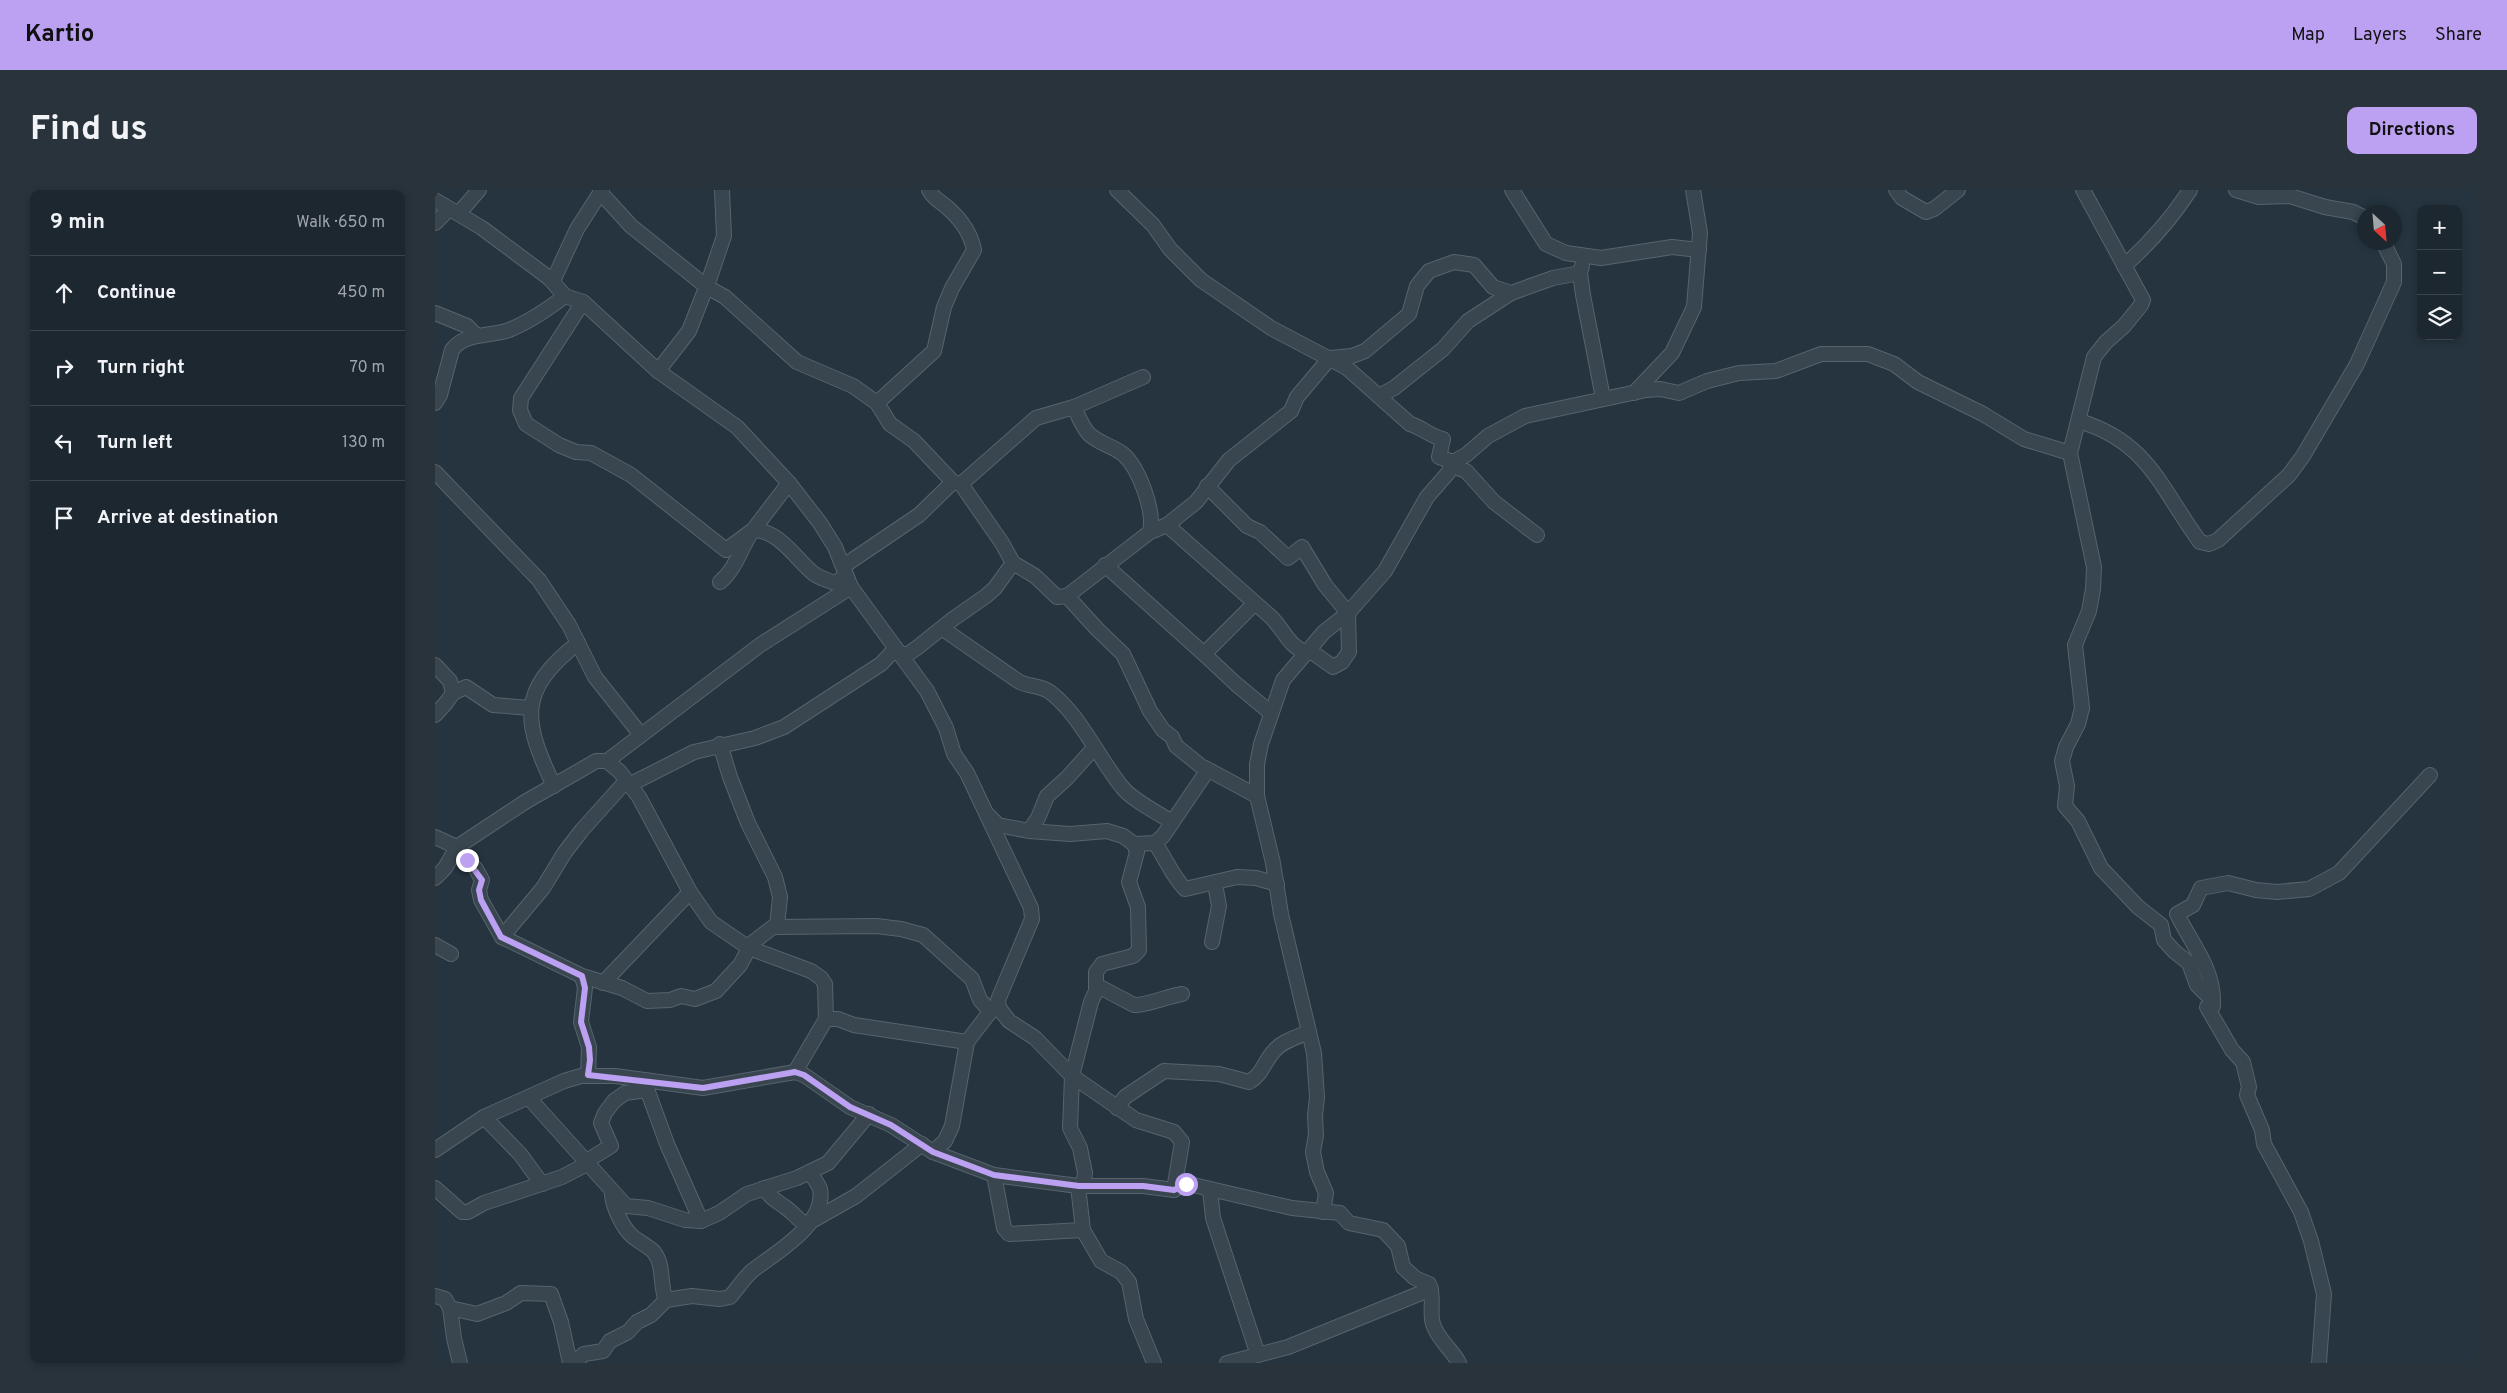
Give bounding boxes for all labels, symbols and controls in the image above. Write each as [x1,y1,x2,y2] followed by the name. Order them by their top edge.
[25,20,94,50] text: Kartio
[2291,24,2325,47] text: Map
[2353,24,2407,47] text: Layers
[2435,24,2482,47] text: Share
[2347,107,2477,154] button: Directions
[30,108,148,152] text: Find us
[2357,205,2402,250] north arrow
[2417,205,2462,340] map controls
[2417,205,2462,250] button: +
[50,209,105,236] text: 9 min
[296,213,385,233] text: Walk · 650 m
[2417,250,2462,295] button: −
[50,279,78,307] icon: ahead
[97,281,176,305] text: Continue
[338,283,385,303] text: 450 m
[2417,295,2462,340] button: layers
[50,354,78,382] icon: right
[97,356,185,380] text: Turn right
[350,358,385,378] text: 70 m
[50,429,78,457] icon: left
[97,431,173,455] text: Turn left
[342,433,385,453] text: 130 m
[50,504,78,532] icon: arrive
[97,506,278,530] text: Arrive at destination
[456,849,479,872] route end
[1175,1173,1198,1196] route start

